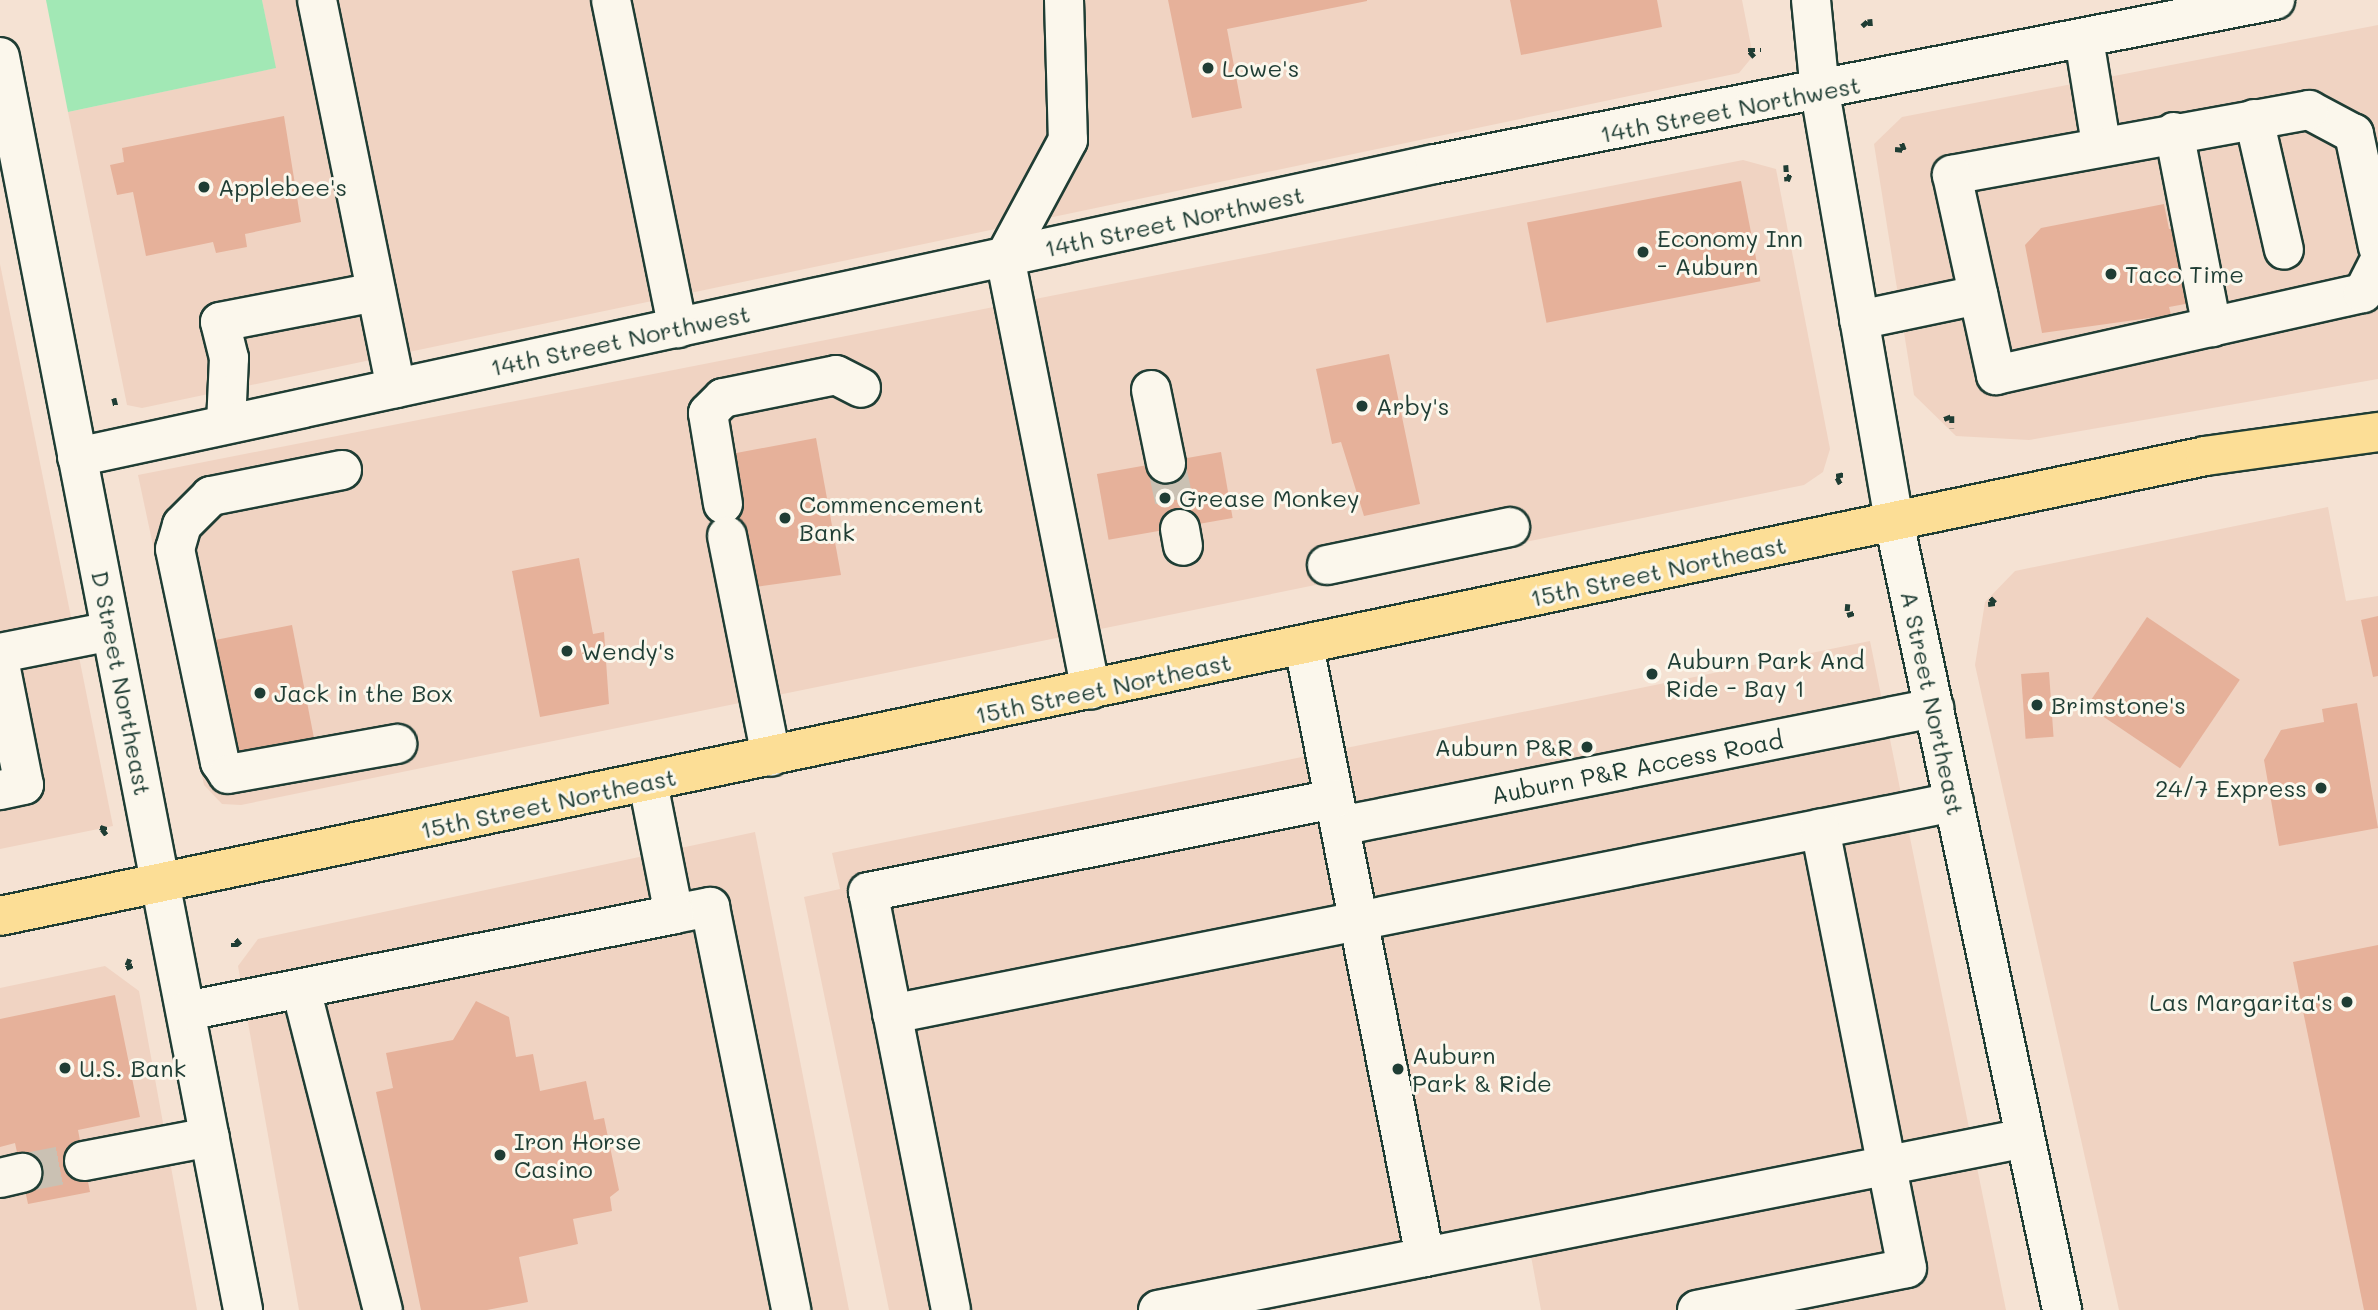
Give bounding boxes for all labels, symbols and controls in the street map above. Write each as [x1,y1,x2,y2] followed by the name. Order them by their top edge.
[1222,54,1299,82] place label: Lowe's
[1200,60,1216,76] marker: Lowe's
[1597,70,1863,148] street label: 14th Street Northwest
[218,173,347,201] place label: Applebee's
[196,179,212,195] marker: Applebee's
[1042,179,1306,263] street label: 14th Street Northwest
[1657,224,1803,280] place label: Economy Inn - Auburn
[1635,244,1651,260] marker: Economy Inn - Auburn
[2125,260,2244,288] place label: Taco Time
[2103,266,2119,282] marker: Taco Time
[488,298,752,382] street label: 14th Street Northwest
[1376,392,1449,420] place label: Arby's
[1354,398,1370,414] marker: Arby's
[1179,484,1360,512] place label: Grease Monkey
[799,490,984,546] place label: Commencement Bank
[1157,490,1173,506] marker: Grease Monkey
[777,510,793,526] marker: Commencement Bank
[1528,530,1788,612] street label: 15th Street Northeast
[86,568,158,798] street label: D Street Northeast
[1895,588,1971,818] street label: A Street Northeast
[581,637,675,665] place label: Wendy's
[559,643,575,659] marker: Wendy's
[1666,646,1864,702] place label: Auburn Park And Ride - Bay 1
[973,647,1233,729] street label: 15th Street Northeast
[1644,666,1660,682] marker: Auburn Park And Ride - Bay 1
[274,679,453,707] place label: Jack in the Box
[252,685,268,701] marker: Jack in the Box
[2051,691,2186,719] place label: Brimstone's
[2029,697,2045,713] marker: Brimstone's
[1489,725,1785,809] street label: Auburn P&R Access Road
[1434,733,1573,761] place label: Auburn P&R
[1579,739,1595,755] marker: Auburn P&R
[418,762,678,844] street label: 15th Street Northeast
[2155,774,2307,802] place label: 24/7 Express
[2313,780,2329,796] marker: 24/7 Express
[2149,988,2333,1016] place label: Las Margarita's
[2339,994,2355,1010] marker: Las Margarita's
[1412,1041,1552,1097] place label: Auburn Park & Ride
[79,1054,186,1082] place label: U.S. Bank
[57,1060,73,1076] marker: U.S. Bank
[1390,1061,1406,1077] marker: Auburn Park & Ride
[514,1127,642,1183] place label: Iron Horse Casino
[492,1147,508,1163] marker: Iron Horse Casino

